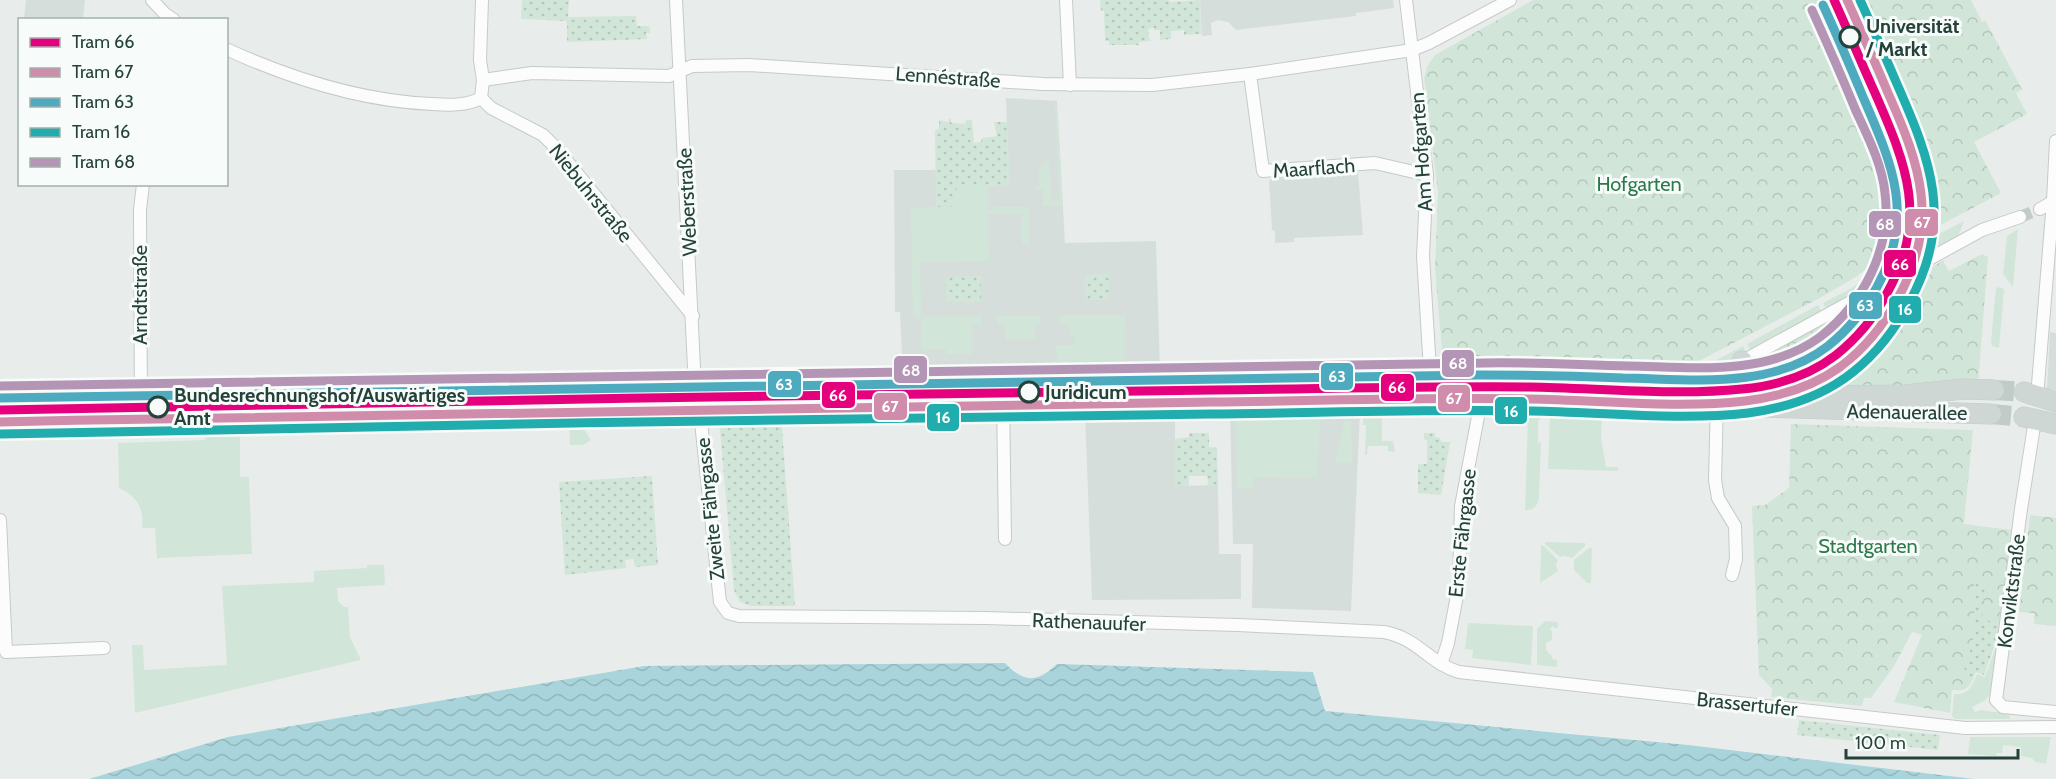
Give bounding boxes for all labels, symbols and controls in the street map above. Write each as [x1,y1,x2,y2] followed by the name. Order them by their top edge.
[1865,14,1959,61] place label: Universität / Markt
[18,18,228,186] legend
[1839,26,1861,48] marker: Universität / Markt
[72,31,135,53] text: Tram 66
[72,61,133,83] text: Tram 67
[895,61,1001,93] street label: Lennéstraße
[72,91,134,113] text: Tram 63
[1405,92,1437,212] street label: Am Hofgarten
[72,121,130,143] text: Tram 16
[544,139,638,247] street label: Niebuhrstraße
[672,147,702,257] street label: Weberstraße
[72,151,135,173] text: Tram 68
[1272,153,1356,183] street label: Maarflach
[1596,172,1682,196] park label: Hofgarten
[1904,208,1939,237] line badge: 67
[1868,210,1902,238] line badge: 68
[1913,213,1931,232] text: 67
[1876,215,1894,234] text: 68
[128,245,152,345] street label: Arndtstraße
[1883,249,1917,278] line badge: 66
[1891,255,1909,274] text: 66
[1848,291,1883,320] line badge: 63
[1888,295,1922,324] line badge: 16
[1856,296,1874,315] text: 63
[1898,300,1912,319] text: 16
[1441,349,1475,378] line badge: 68
[1449,354,1467,373] text: 68
[893,355,928,384] line badge: 68
[902,361,920,380] text: 68
[1320,362,1354,391] line badge: 63
[1328,367,1346,386] text: 63
[767,370,802,398] line badge: 63
[1380,373,1415,402] line badge: 66
[775,375,793,394] text: 63
[1388,378,1406,397] text: 66
[1044,380,1127,404] place label: Juridicum
[821,381,856,409] line badge: 66
[1018,381,1040,403] marker: Juridicum
[174,383,465,430] place label: Bundesrechnungshof/Auswärtiges Amt
[1437,384,1471,413] line badge: 67
[829,386,847,405] text: 66
[1445,389,1463,408] text: 67
[873,392,908,421] line badge: 67
[147,396,169,418] marker: Bundesrechnungshof/Auswärtiges Amt
[1494,396,1528,425] line badge: 16
[881,397,899,416] text: 67
[1847,399,1967,425] street label: Adenauerallee
[1504,402,1518,421] text: 16
[926,403,960,432] line badge: 16
[936,408,950,427] text: 16
[691,436,729,582] street label: Zweite Fährgasse
[1443,467,1481,599] street label: Erste Fährgasse
[1992,533,2030,649] street label: Konviktstraße
[1818,534,1918,558] park label: Stadtgarten
[1032,608,1147,636] street label: Rathenauufer
[1696,687,1799,721] street label: Brassertufer
[1846,722,2018,760] scale bar
[1855,732,1906,754] text: 100 m

